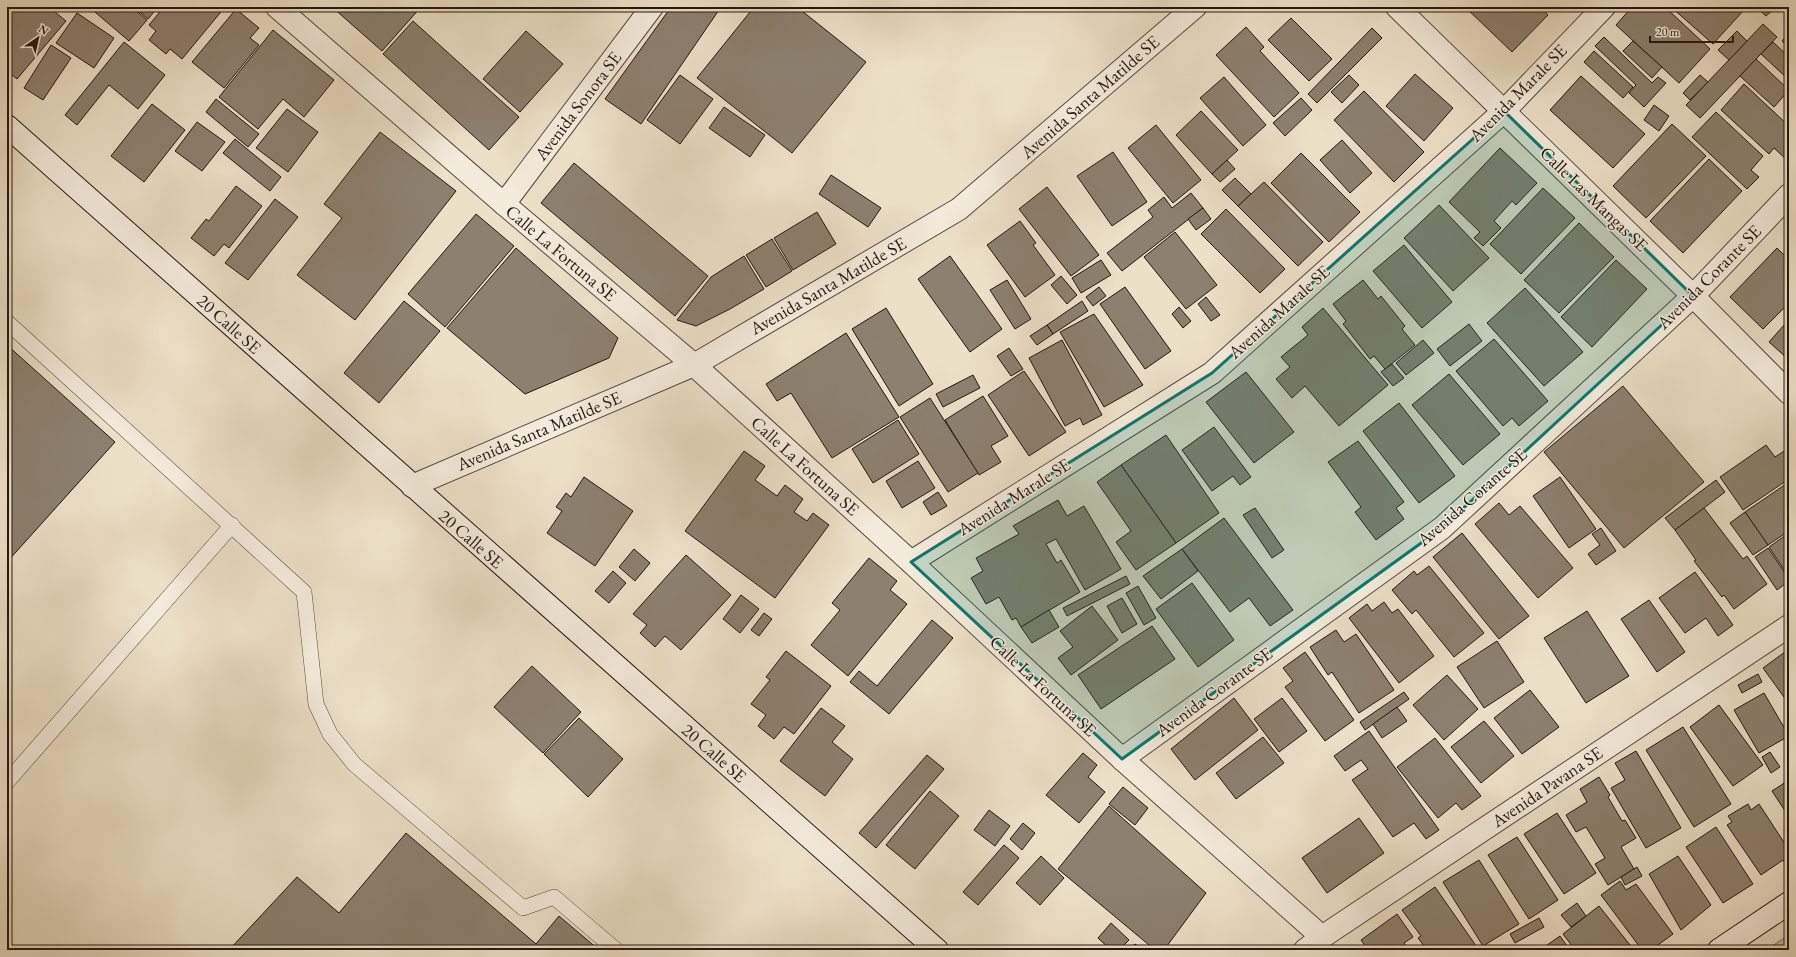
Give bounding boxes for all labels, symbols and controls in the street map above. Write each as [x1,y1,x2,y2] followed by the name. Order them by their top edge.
[18,18,58,58] north arrow
[1650,18,1733,44] scale bar
[36,21,51,38] text: N
[1656,24,1680,40] text: 20 m
[1015,30,1164,164] street label: Avenida Santa Matilde SE
[1463,39,1571,147] street label: Avenida Marale SE
[529,47,626,166] street label: Avenida Sonora SE
[1535,141,1653,256] street label: Calle Las Mangas SE
[501,199,622,306] street label: Calle La Fortuna SE
[1651,219,1766,335] street label: Avenida Corante SE
[745,231,910,340] street label: Avenida Santa Matilde SE
[1222,260,1334,364] street label: Avenida Marale SE
[192,289,266,358] street label: 20 Calle SE
[452,385,625,476] street label: Avenida Santa Matilde SE
[746,411,864,520] street label: Calle La Fortuna SE
[1411,442,1532,551] street label: Avenida Corante SE
[952,453,1075,541] street label: Avenida Marale SE
[434,504,509,573] street label: 20 Calle SE
[985,630,1102,741] street label: Calle La Fortuna SE
[1150,642,1277,742] street label: Avenida Corante SE
[677,718,752,787] street label: 20 Calle SE
[1486,741,1607,833] street label: Avenida Pavana SE

